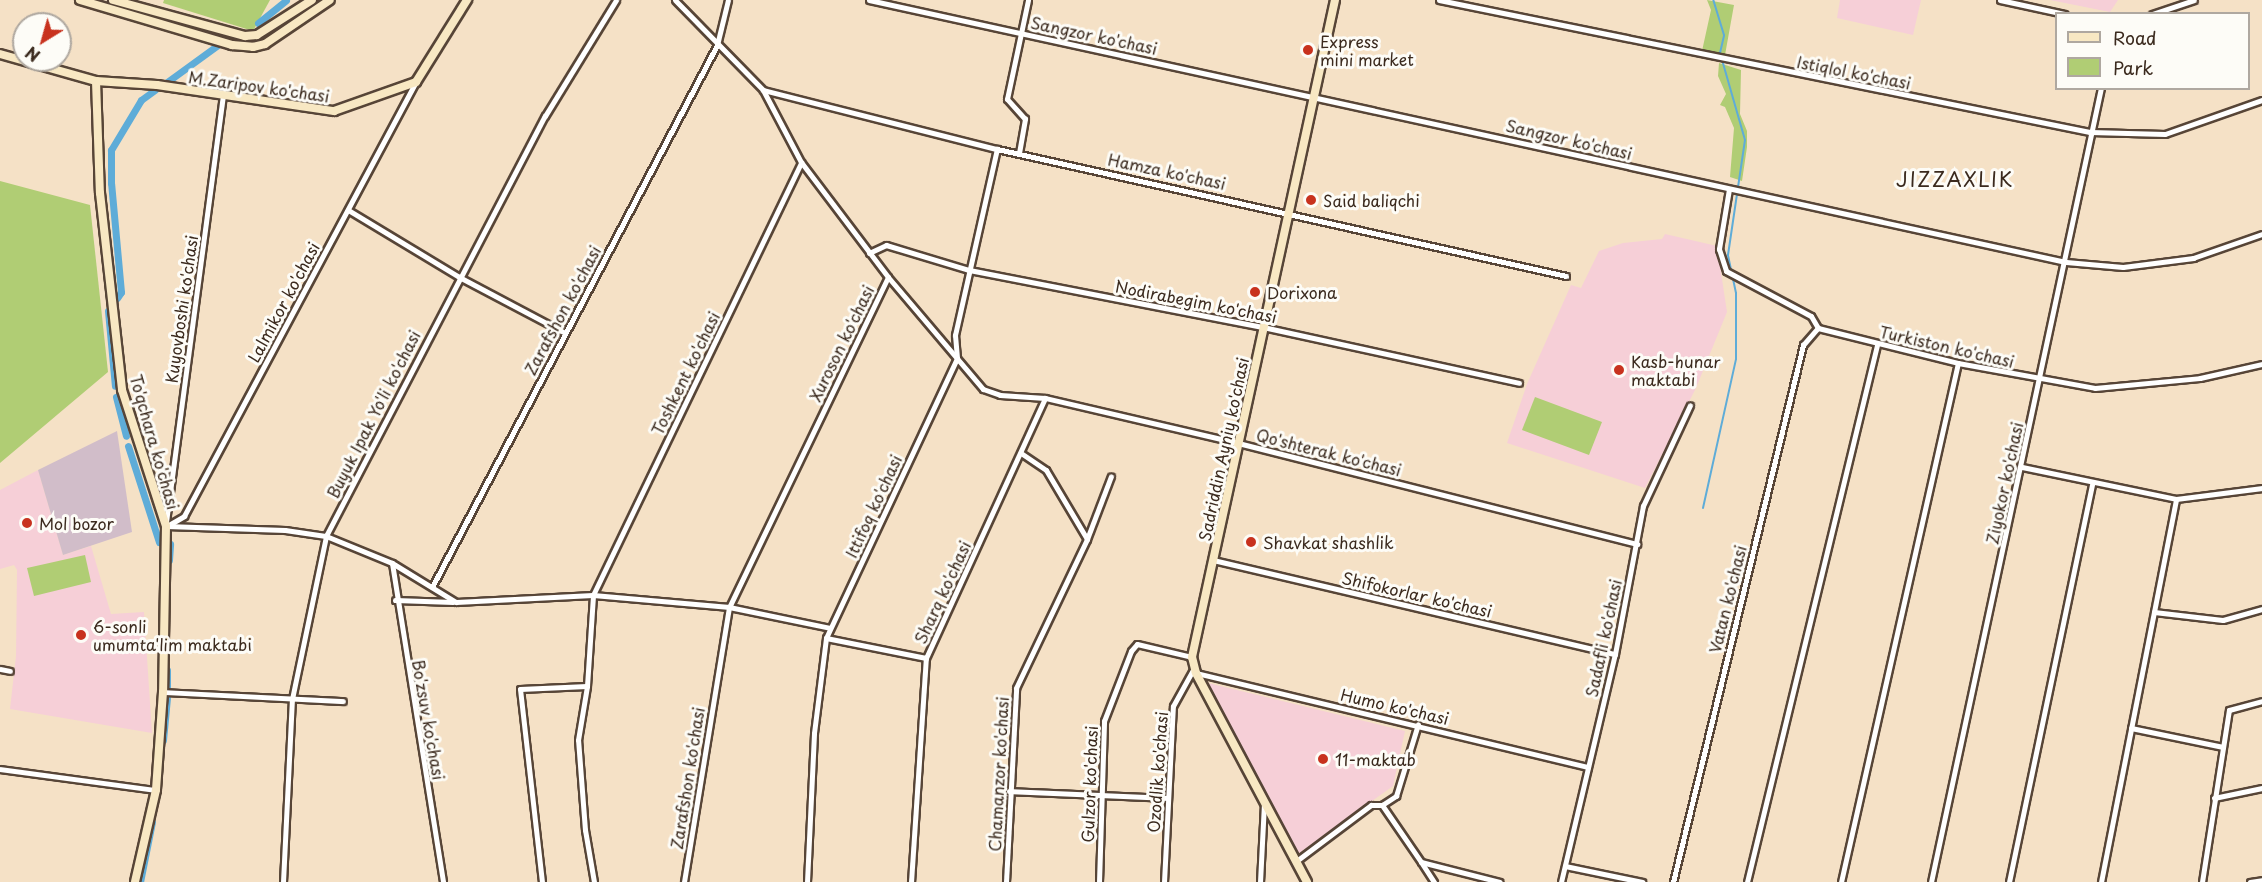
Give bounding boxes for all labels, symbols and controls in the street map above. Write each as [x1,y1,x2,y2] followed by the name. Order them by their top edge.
[12,12,72,72] north arrow
[1029,12,1159,58] street label: Sangzor ko'chasi
[2055,12,2250,90] legend
[2113,24,2157,51] text: Road
[1320,31,1414,69] place label: Express mini market
[20,41,45,68] text: N
[1301,43,1315,57] marker: Express mini market
[1795,52,1913,92] street label: Istiqlol ko'chasi
[2113,54,2153,81] text: Park
[187,67,331,105] street label: M.Zaripov ko'chasi
[1504,115,1634,163] street label: Sangzor ko'chasi
[1106,149,1228,193] street label: Hamza ko'chasi
[1897,167,2013,191] district label: JIZZAXLIK
[1323,190,1420,210] place label: Said baliqchi
[1304,193,1318,207] marker: Said baliqchi
[161,234,201,384] street label: Kuyovboshi ko'chasi
[243,239,323,365] street label: Lalmikor ko'chasi
[520,242,604,378] street label: Zarafshon ko'chasi
[1113,276,1279,326] street label: Nodirabegim ko'chasi
[805,282,877,404] street label: Xuroson ko'chasi
[1267,282,1337,302] place label: Dorixona
[1248,285,1262,299] marker: Dorixona
[647,308,723,438] street label: Toshkent ko'chasi
[1878,321,2016,371] street label: Turkiston ko'chasi
[322,326,424,502] street label: Buyuk Ipak Yo'li ko'chasi
[1631,351,1720,389] place label: Kasb-hunar maktabi
[1194,355,1252,543] street label: Sadriddin Ayniy ko'chasi
[1612,363,1626,377] marker: Kasb-hunar maktabi
[127,372,183,512] street label: To'qchara ko'chasi
[1982,420,2026,546] street label: Ziyokor ko'chasi
[1254,425,1404,479] street label: Qo'shterak ko'chasi
[841,451,905,561] street label: Ittifoq ko'chasi
[39,513,114,533] place label: Mol bozor
[20,516,34,530] marker: Mol bozor
[1263,532,1394,552] place label: Shavkat shashlik
[1244,535,1258,549] marker: Shavkat shashlik
[910,537,974,647] street label: Sharq ko'chasi
[1704,543,1750,655] street label: Vatan ko'chasi
[1341,567,1493,621] street label: Shifokorlar ko'chasi
[1581,577,1625,699] street label: Sadafli ko'chasi
[93,616,252,654] place label: 6-sonli umumta'lim maktabi
[74,628,88,642] marker: 6-sonli umumta'lim maktabi
[409,659,449,781] street label: Bo'zsuv ko'chasi
[1339,684,1451,728] street label: Humo ko'chasi
[984,696,1012,852] street label: Chamanzor ko'chasi
[666,706,708,850] street label: Zarafshon ko'chasi
[1143,710,1171,834] street label: Ozodlik ko'chasi
[1077,725,1101,843] street label: Gulzor ko'chasi
[1335,749,1416,769] place label: 11-maktab
[1316,752,1330,766] marker: 11-maktab

